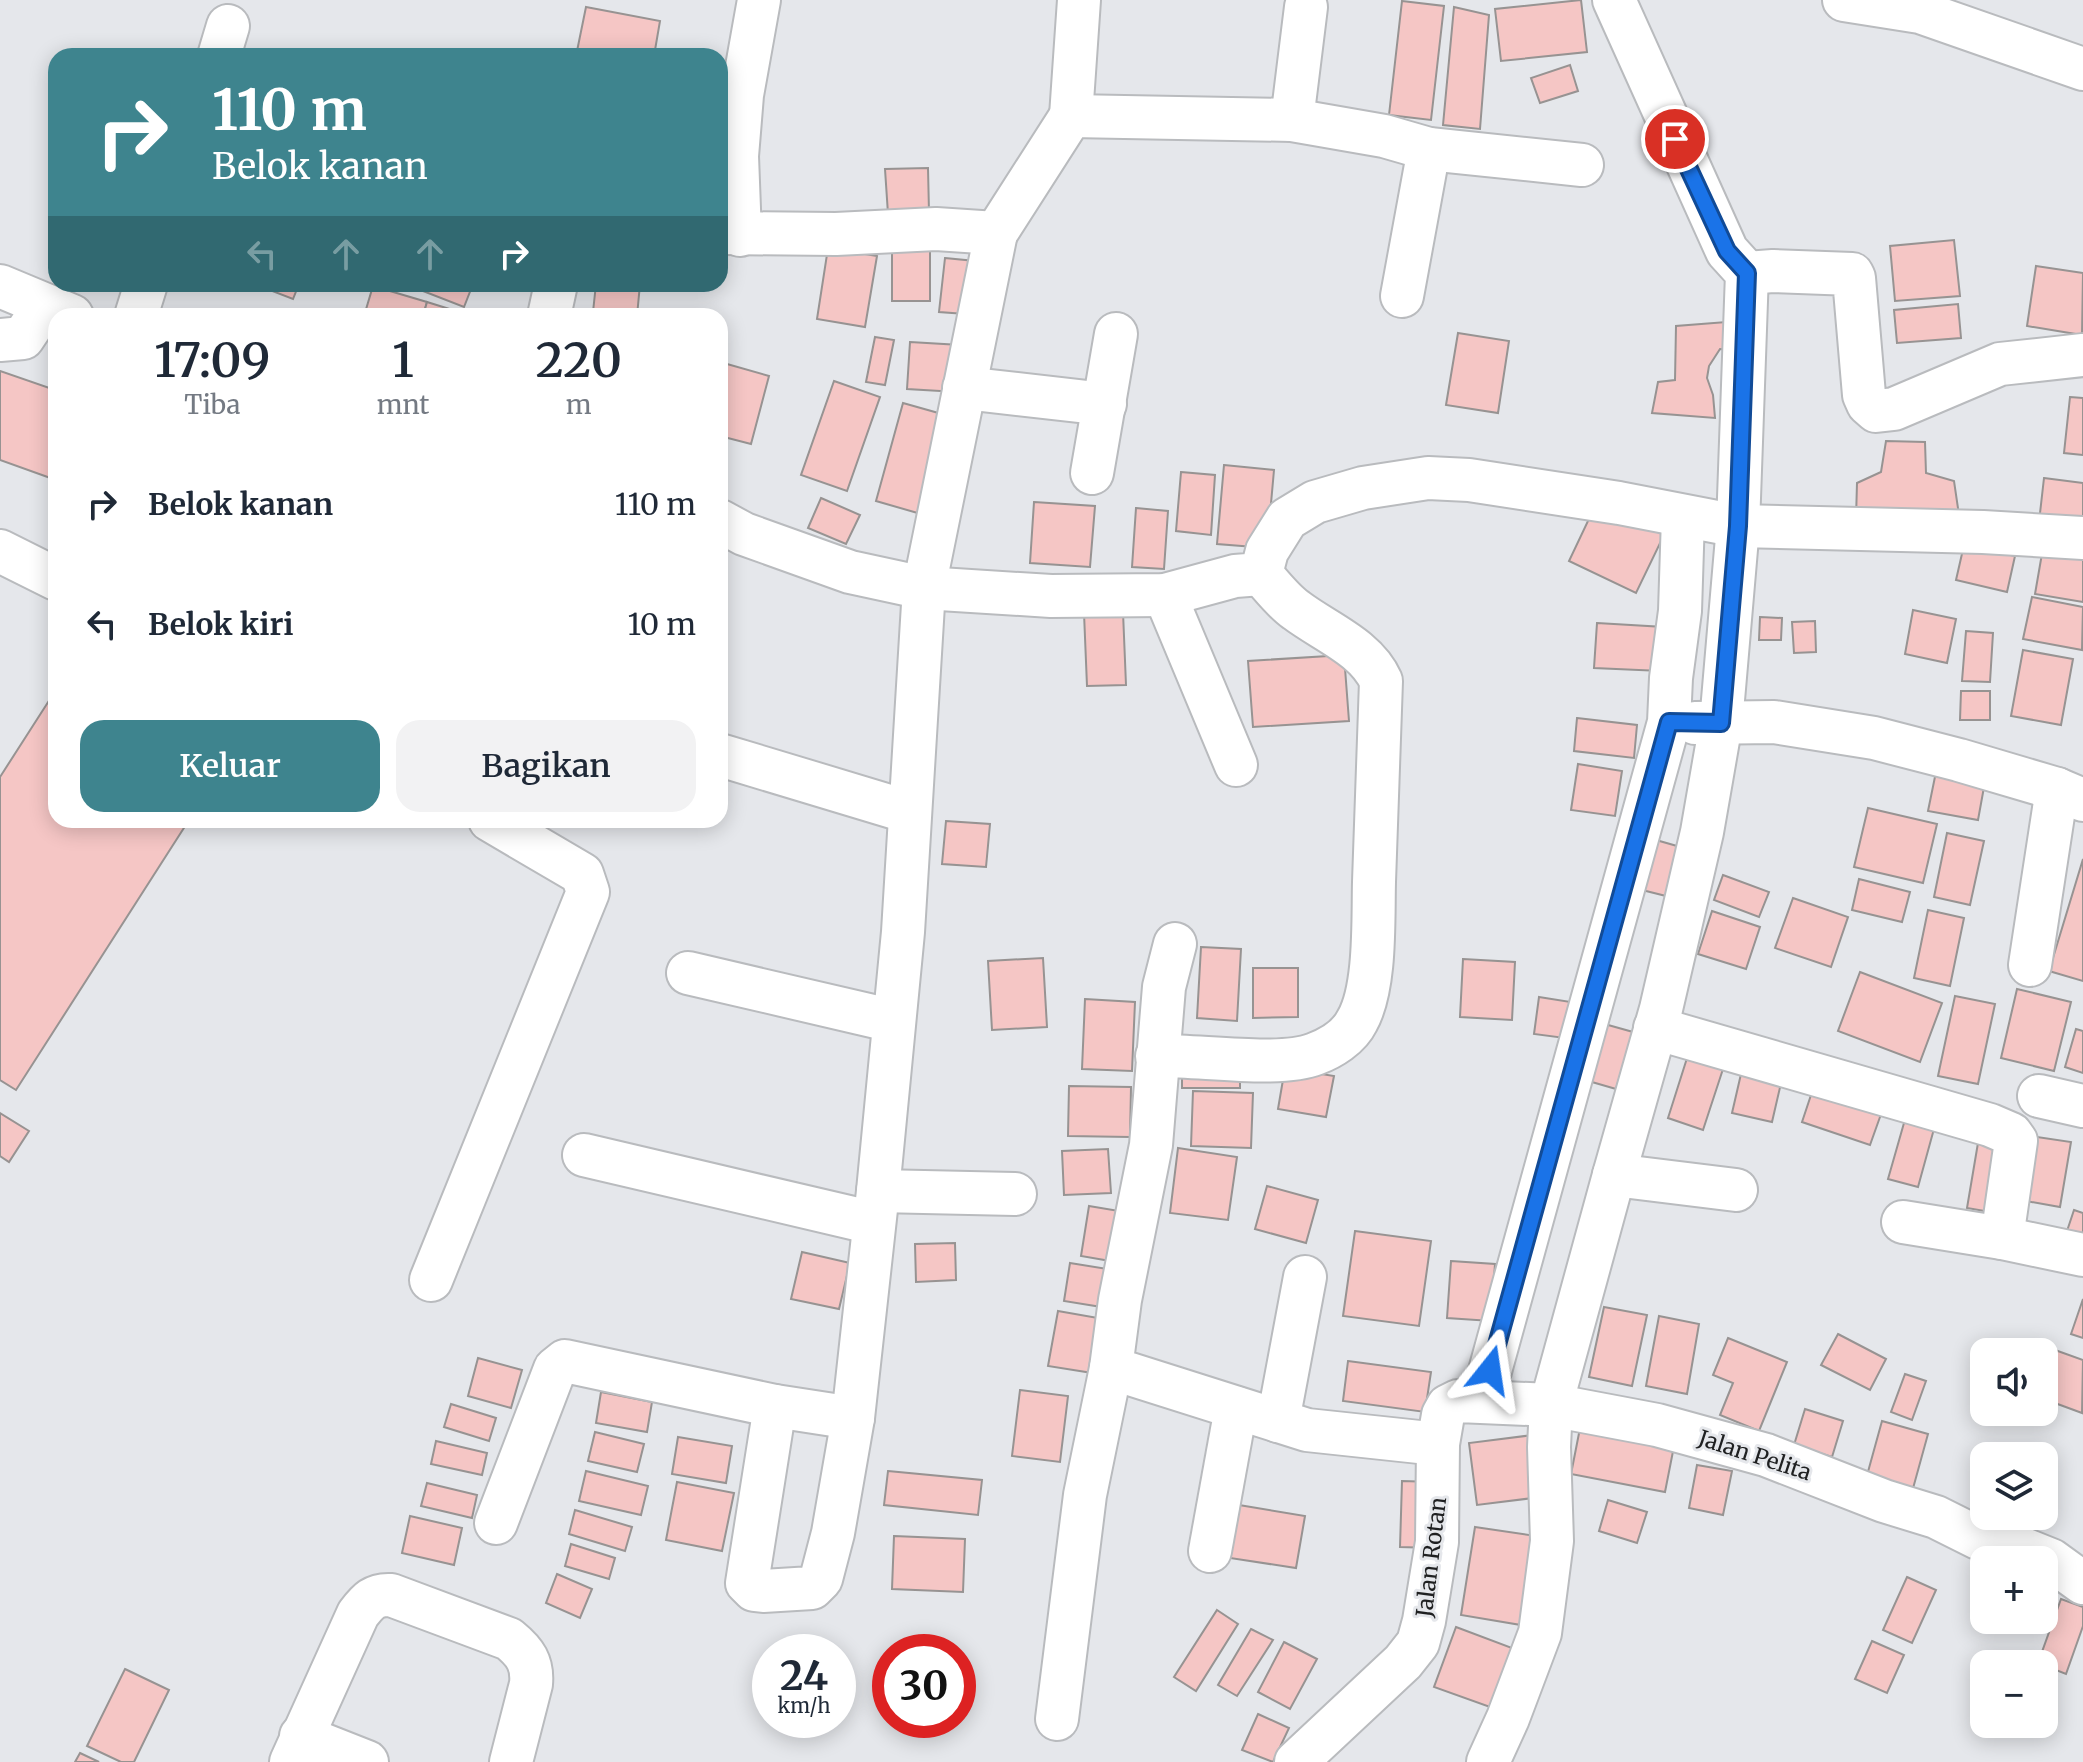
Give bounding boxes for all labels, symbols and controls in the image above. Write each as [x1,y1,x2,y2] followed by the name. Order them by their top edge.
[212,75,367,145] text: 110 m
[80,80,184,184] icon: right
[1641,105,1709,173] pin
[1653,117,1697,161] icon: arrive
[212,144,428,189] text: Belok kanan
[240,232,284,276] icon: left
[324,232,368,276] icon: ahead
[408,232,452,276] icon: ahead
[492,232,536,276] icon: right
[154,330,271,390] text: 17:09
[392,330,414,390] text: 1
[535,330,622,390] text: 220
[184,388,240,421] text: Tiba
[377,388,429,421] text: mnt
[566,388,592,421] text: m
[80,482,124,526] icon: right
[148,485,333,523] text: Belok kanan
[615,485,696,523] text: 110 m
[80,602,124,646] icon: left
[148,605,294,643] text: Belok kiri
[628,605,696,643] text: 10 m
[80,720,380,812] button: Keluar
[396,720,696,812] button: Bagikan
[1448,1328,1532,1412] position arrow
[1970,1338,2058,1738] map controls
[1970,1338,2058,1426] button: sound
[1694,1423,1815,1486] street label: Jalan Pelita
[1970,1442,2058,1530] button: layers
[1410,1495,1452,1620] street label: Jalan Rotan
[1970,1546,2058,1634] button: +
[872,1634,976,1738] speed limit sign: 30
[1970,1650,2058,1738] button: −
[780,1651,828,1701] text: 24
[778,1693,830,1718] text: km/h

